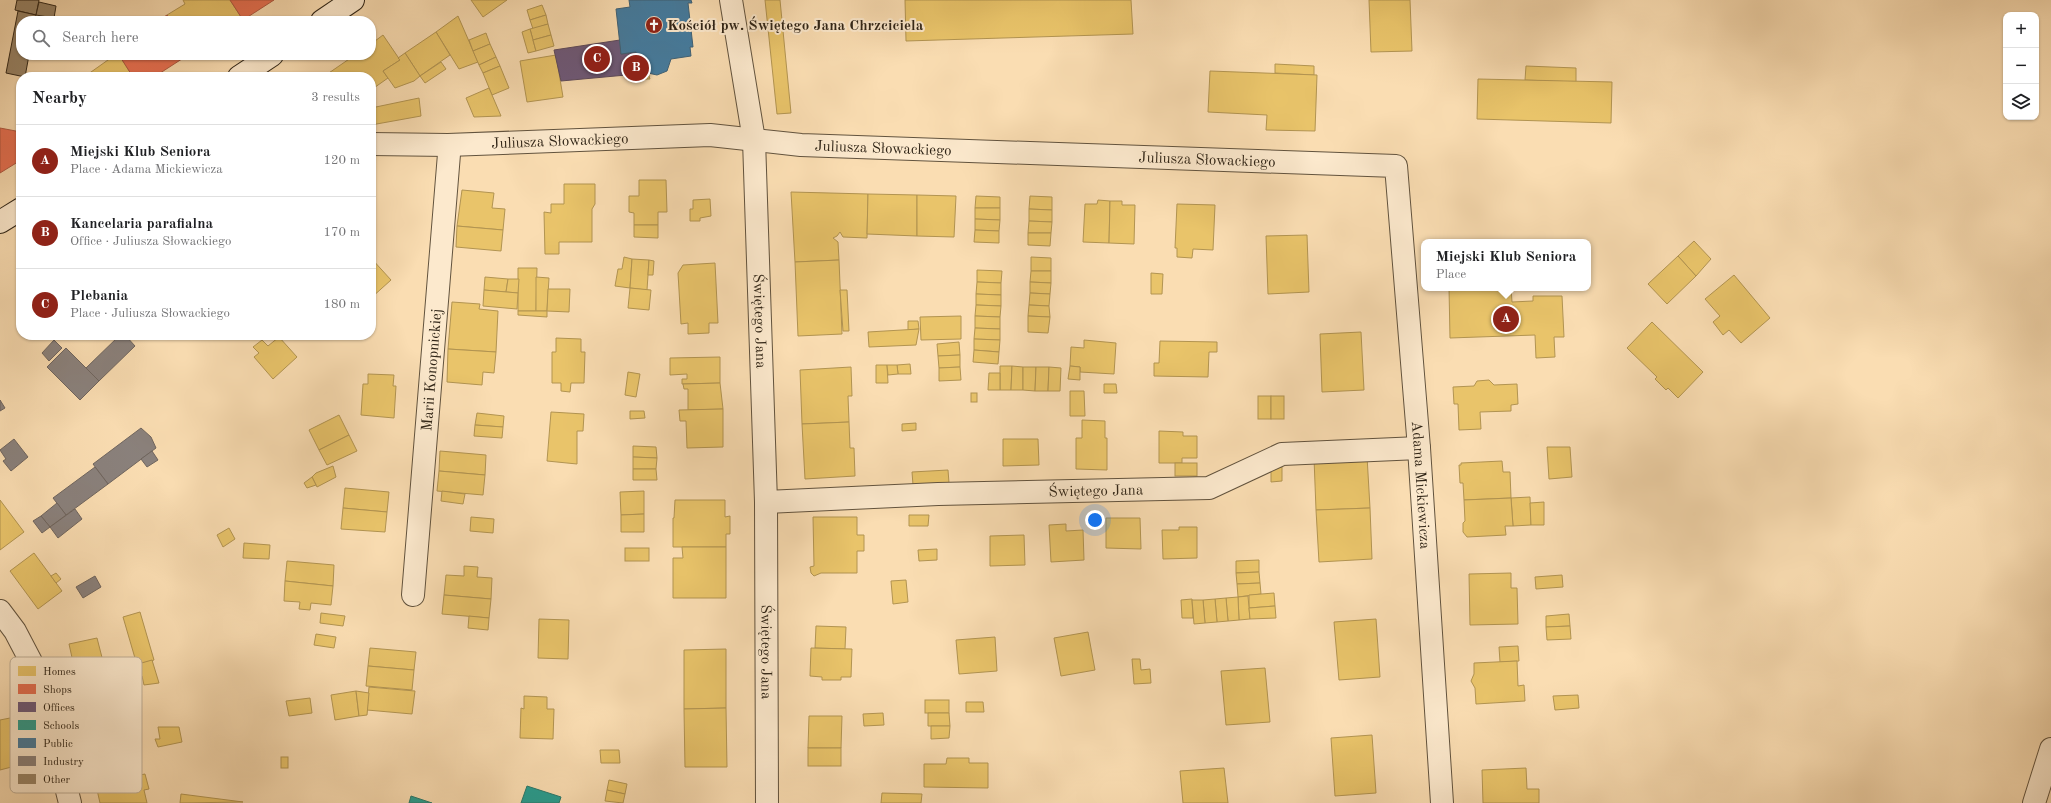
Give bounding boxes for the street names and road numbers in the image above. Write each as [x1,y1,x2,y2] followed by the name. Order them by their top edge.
[491,132,629,152] street label: Juliusza Słowackiego
[814,139,952,159] street label: Juliusza Słowackiego
[1138,151,1276,171] street label: Juliusza Słowackiego
[749,273,769,369] street label: Świętego Jana
[420,308,445,432] street label: Marii Konopnickiej
[1408,420,1432,550] street label: Adama Mickiewicza
[1048,481,1144,501] street label: Świętego Jana
[757,604,776,700] street label: Świętego Jana

